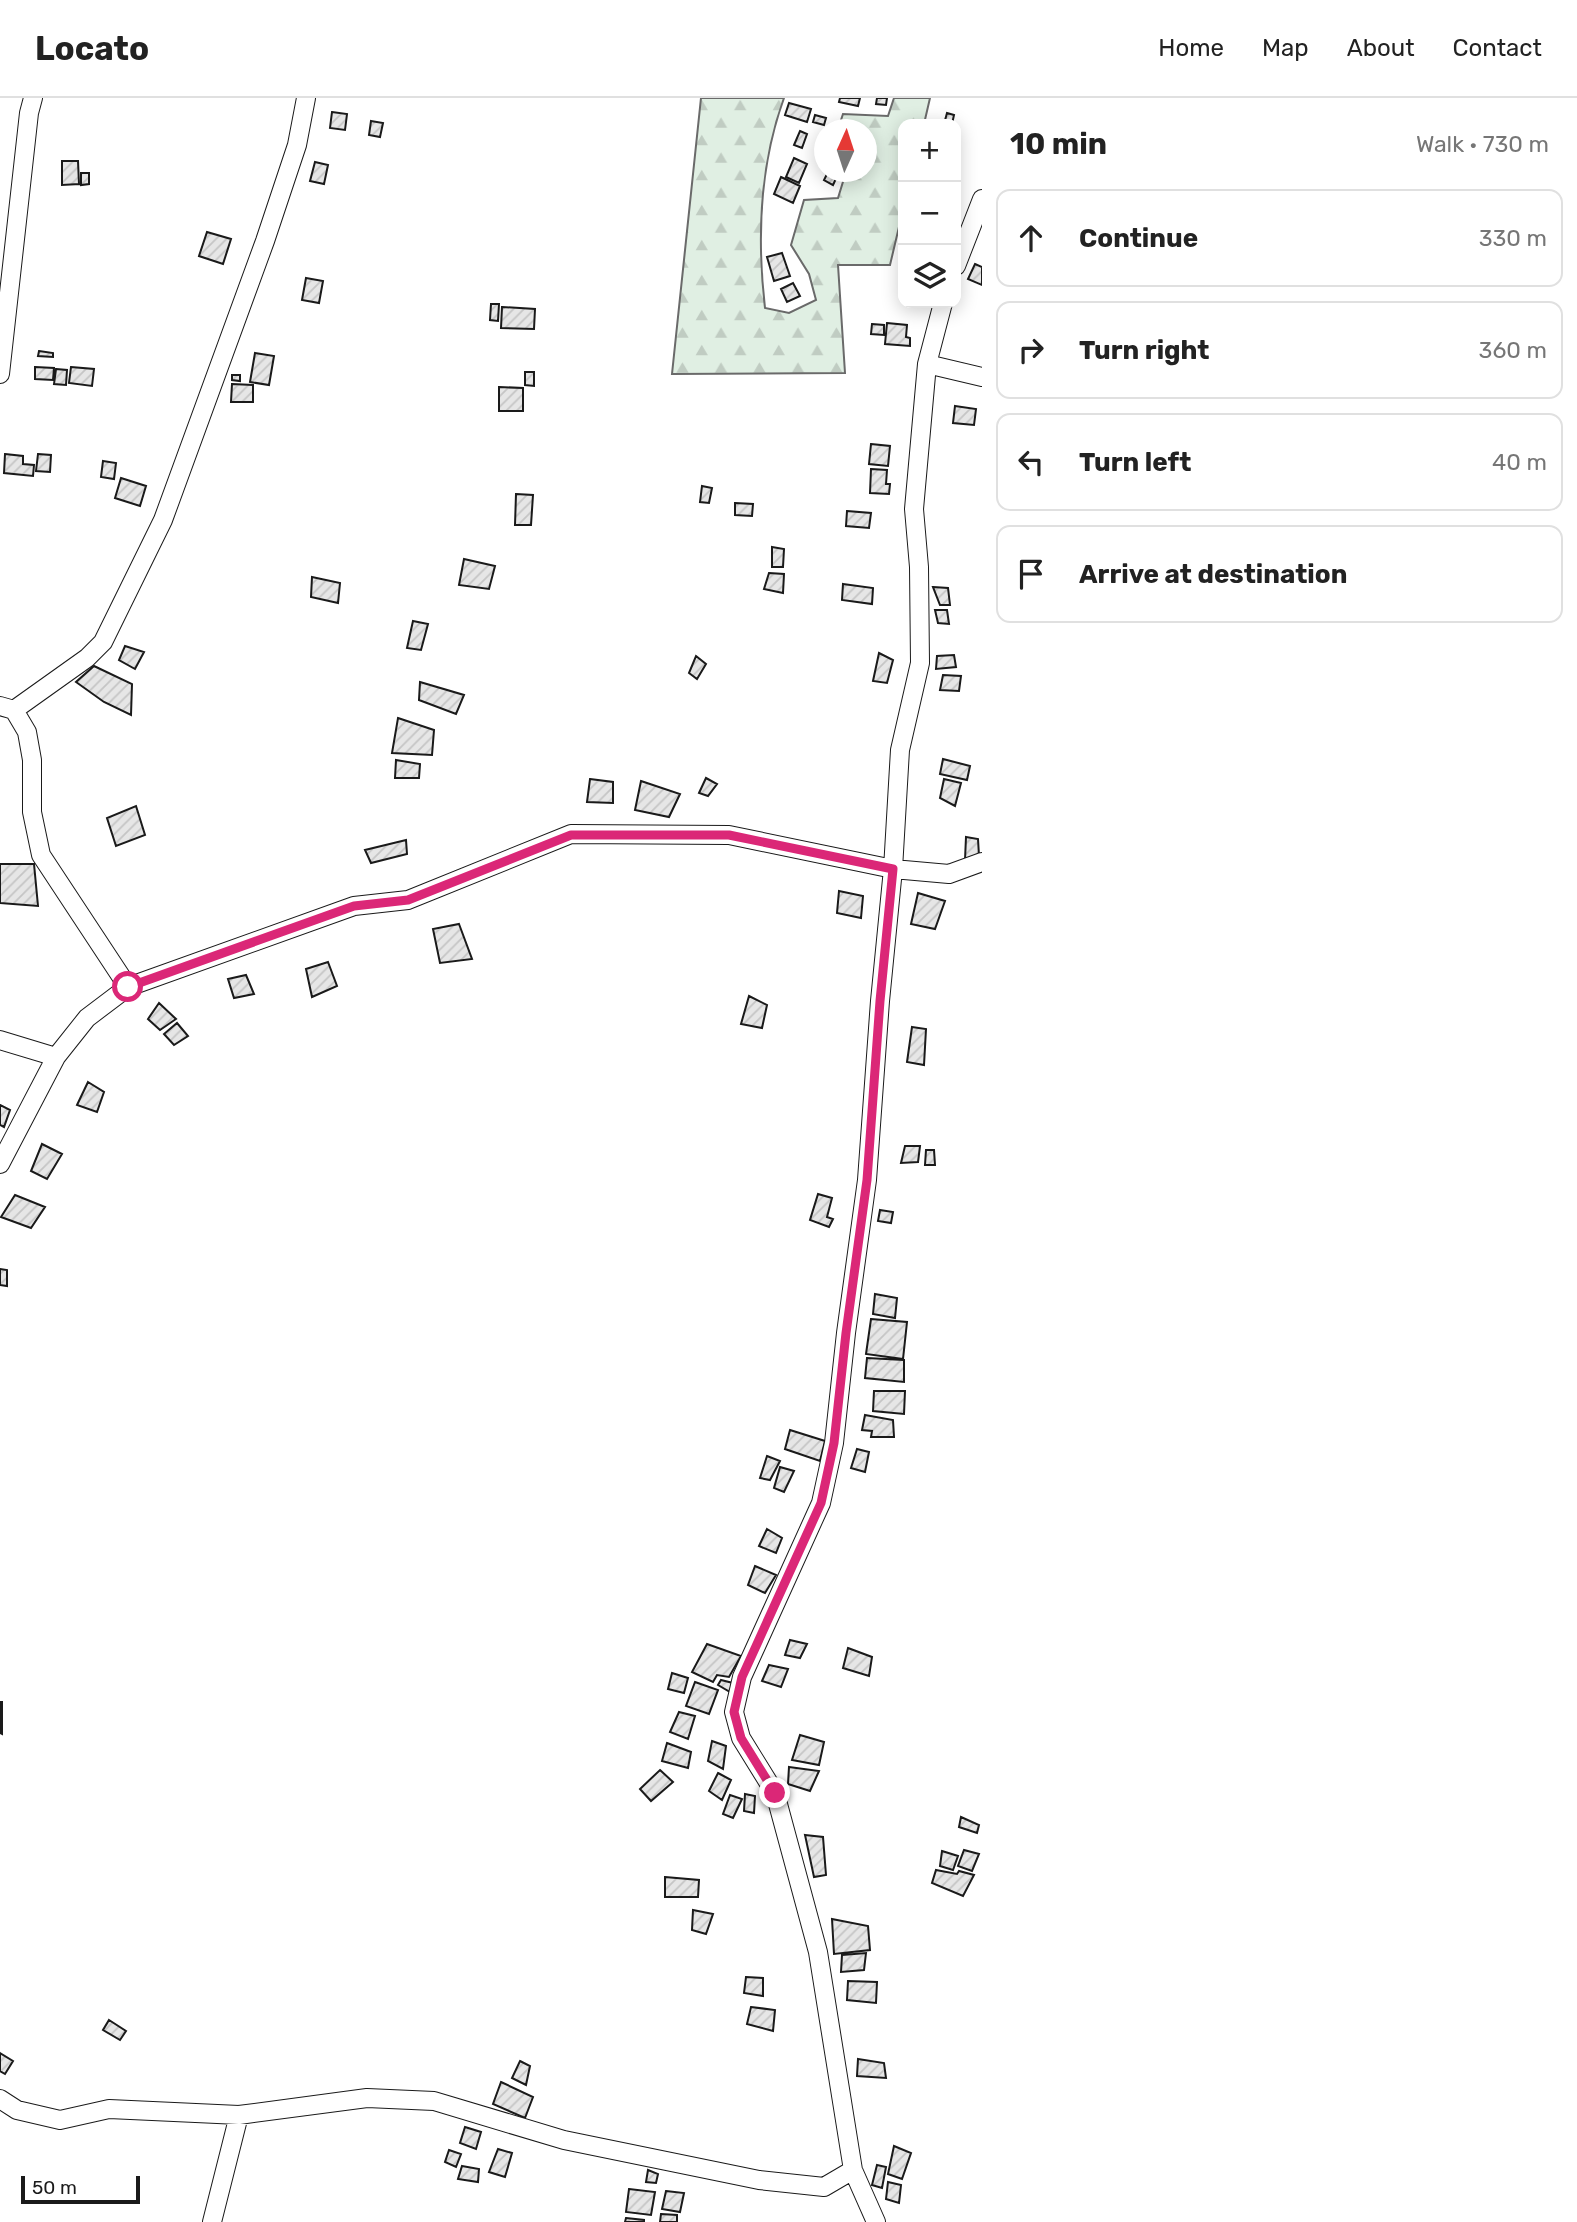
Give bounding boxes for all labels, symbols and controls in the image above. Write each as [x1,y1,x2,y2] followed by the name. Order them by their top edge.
[35,29,149,68] text: Locato
[1158,34,1224,62] text: Home
[1262,34,1309,62] text: Map
[1347,34,1415,62] text: About
[1453,34,1542,62] text: Contact
[814,119,877,182] north arrow
[898,119,961,308] map controls
[898,119,961,182] button: +
[1010,126,1107,162] text: 10 min
[1416,130,1549,158] text: Walk · 730 m
[898,182,961,245] button: −
[1012,219,1050,257] icon: ahead
[1079,223,1198,254] text: Continue
[1479,224,1547,252] text: 330 m
[898,245,961,308] button: layers
[1012,331,1050,369] icon: right
[1079,335,1209,366] text: Turn right
[1479,336,1547,364] text: 360 m
[1012,443,1050,481] icon: left
[1079,447,1191,478] text: Turn left
[1492,448,1547,476] text: 40 m
[1012,555,1050,593] icon: arrive
[1079,559,1347,590] text: Arrive at destination
[112,971,143,1002] route start
[759,1777,790,1808] route end
[21,2173,140,2205] scale bar
[32,2176,77,2199] text: 50 m

